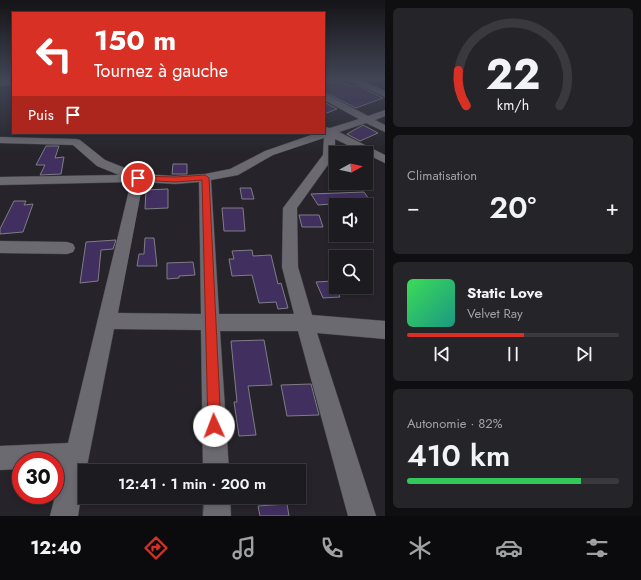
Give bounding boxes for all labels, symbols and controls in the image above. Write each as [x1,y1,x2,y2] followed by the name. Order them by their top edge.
[94,20,176,61] text: 150 m
[28,28,80,80] icon: left
[486,43,540,104] text: 22
[94,58,228,84] text: Tournez à gauche
[497,94,529,114] text: km/h
[28,104,54,126] text: Puis
[62,104,84,126] icon: arrive
[329,146,373,190] north arrow
[329,146,373,294] map controls
[121,161,155,195] pin
[407,166,477,185] text: Climatisation
[127,167,149,189] icon: arrive
[489,186,536,229] text: 20°
[407,191,420,223] text: −
[605,191,619,223] text: +
[329,198,373,242] button: sound
[329,250,373,294] button: search
[467,282,543,304] text: Static Love
[467,304,523,323] text: Velvet Ray
[431,343,453,365] icon: previous
[502,343,524,365] icon: pause
[573,343,595,365] icon: next
[193,405,235,447] position arrow
[407,414,502,433] text: Autonomie · 82%
[407,434,510,477] text: 410 km
[12,452,64,504] speed limit sign: 30
[118,473,266,495] text: 12:41 · 1 min · 200 m
[142,534,170,562] icon: directions
[230,534,258,562] icon: music
[318,534,346,562] icon: phone
[406,534,434,562] icon: climate
[495,534,523,562] icon: car
[583,534,611,562] icon: filters
[30,535,81,561] text: 12:40

